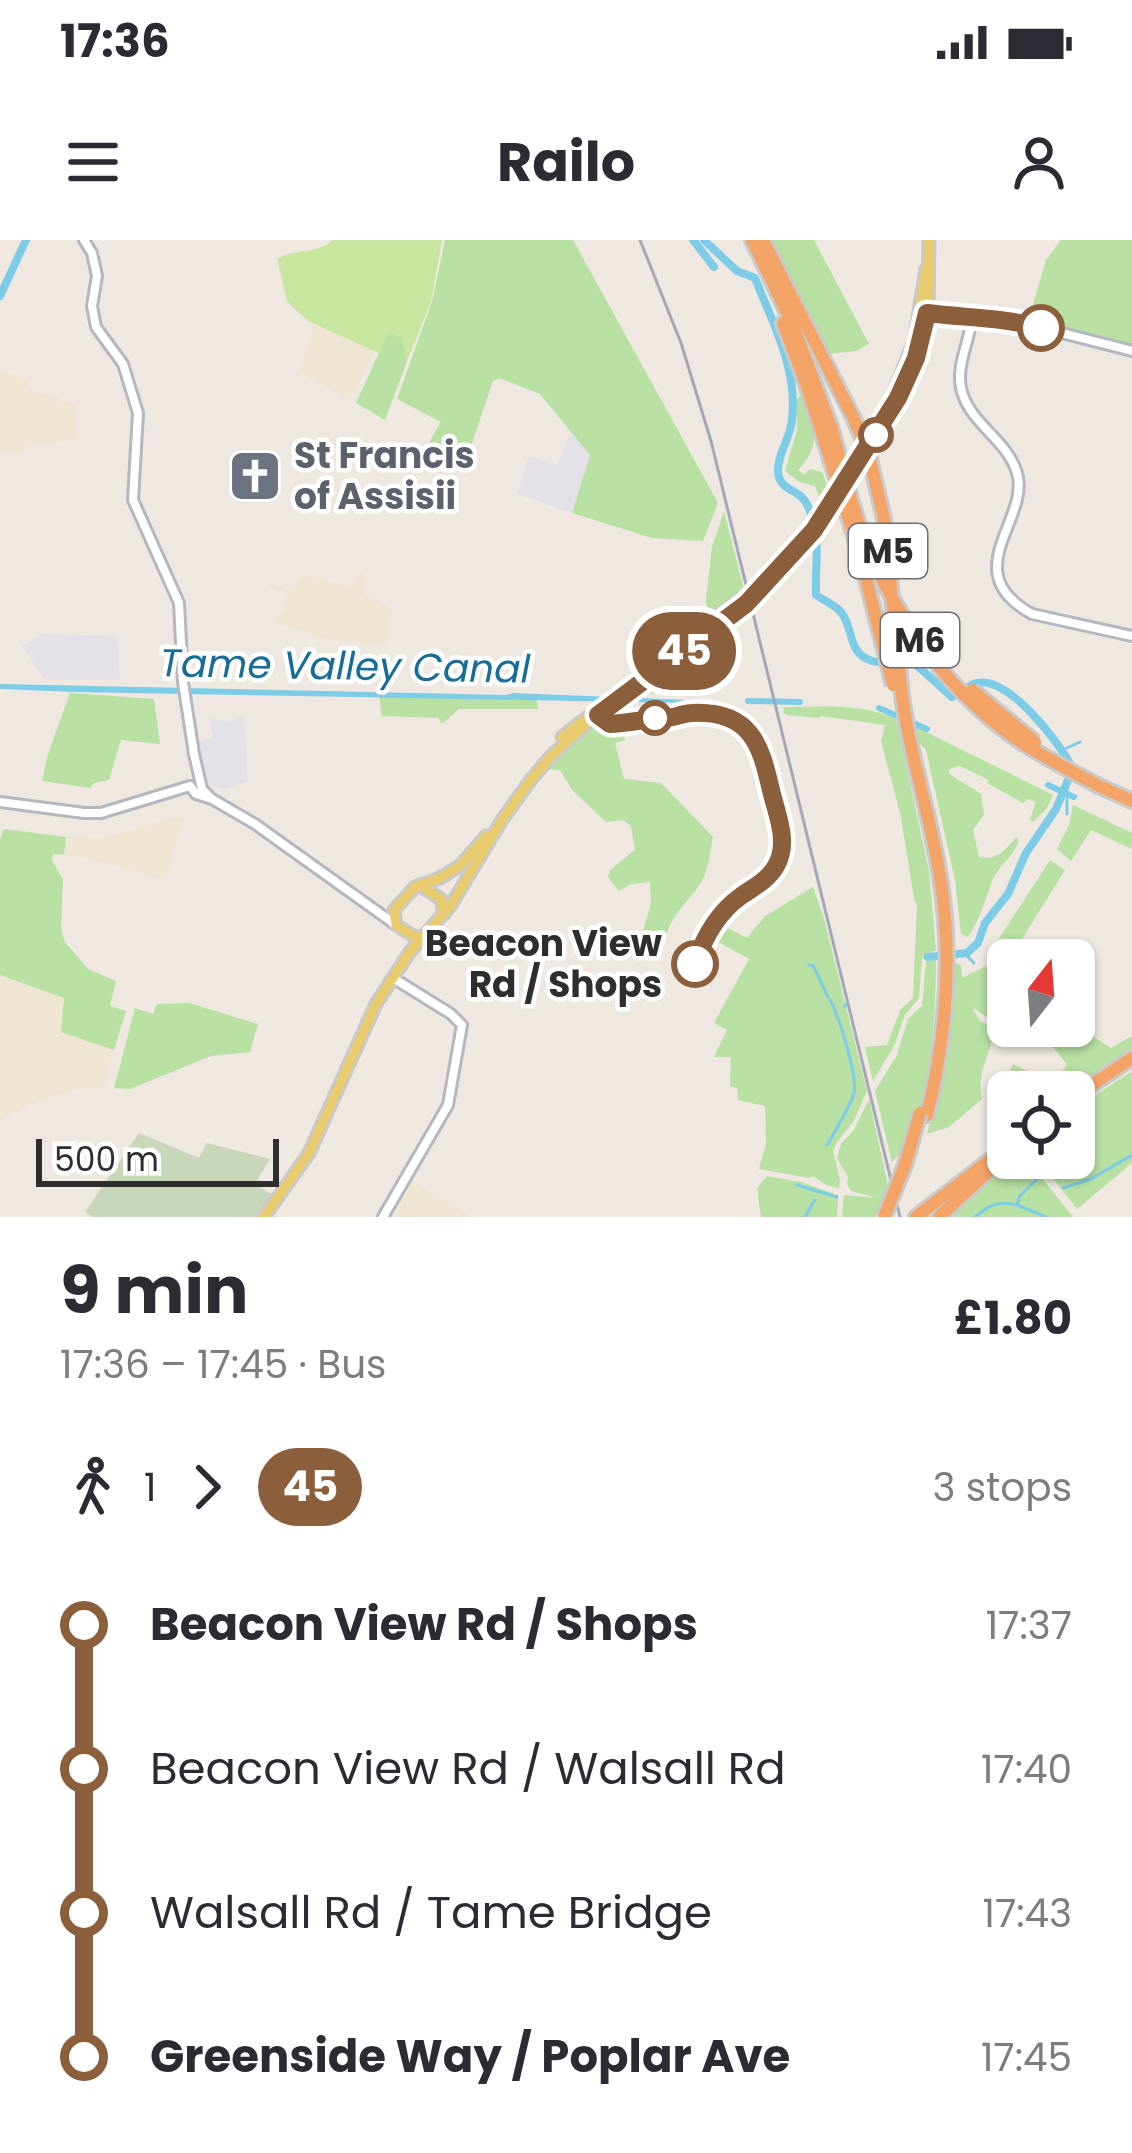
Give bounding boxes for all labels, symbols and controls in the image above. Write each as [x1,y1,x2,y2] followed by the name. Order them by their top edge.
[60,10,170,73] text: 17:36
[497,124,635,200] text: Railo
[60,129,126,195] icon: menu
[1006,129,1072,195] icon: person
[1019,306,1063,350] unlabelled marker
[860,419,892,451] unlabelled marker
[294,430,475,522] place label: St Francis of Assisii
[227,448,283,504] church icon: St Francis of Assisii
[849,524,927,578] road number: M5
[630,612,738,690] line badge: 45
[881,613,959,667] road number: M6
[656,621,712,680] text: 45
[159,635,531,697] water label: Tame Valley Canal
[639,702,671,734] unlabelled marker
[425,918,663,1010] place label: Beacon View Rd / Shops
[987,939,1095,1047] north arrow
[987,939,1095,1179] map controls
[673,942,717,986] marker: Beacon View Rd / Shops
[987,1071,1095,1179] button: locate
[36,1133,279,1186] scale bar
[54,1136,159,1183] text: 500 m
[60,1244,248,1336] text: 9 min
[954,1287,1072,1350] text: £1.80
[60,1337,386,1392] text: 17:36 – 17:45 · Bus
[60,1454,126,1520] icon: walk
[174,1454,240,1520] icon: forward
[282,1457,338,1516] text: 45
[144,1460,156,1515] text: 1
[932,1460,1072,1515] text: 3 stops
[150,1593,698,1656] text: Beacon View Rd / Shops
[986,1598,1072,1653] text: 17:37
[150,1737,786,1800] text: Beacon View Rd / Walsall Rd
[981,1742,1072,1797] text: 17:40
[150,1881,712,1944] text: Walsall Rd / Tame Bridge
[982,1886,1072,1941] text: 17:43
[150,2025,790,2088] text: Greenside Way / Poplar Ave
[981,2030,1072,2085] text: 17:45

